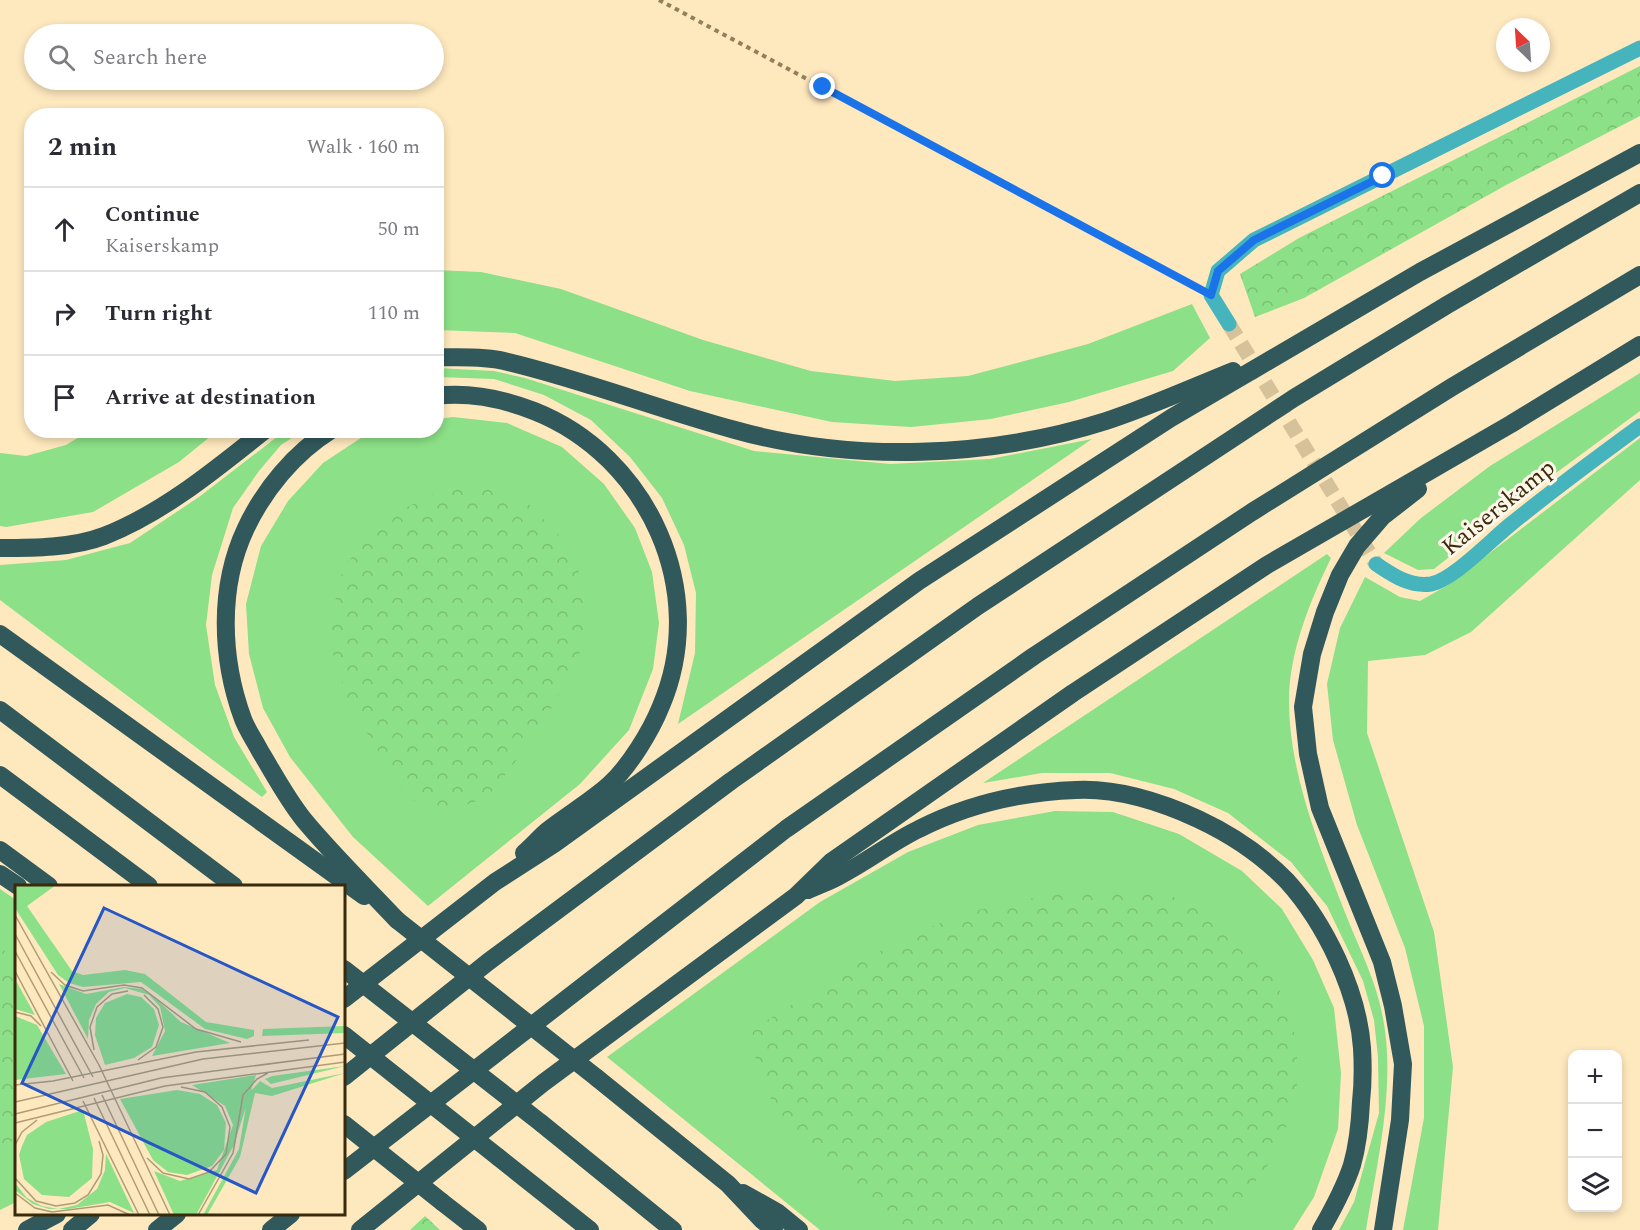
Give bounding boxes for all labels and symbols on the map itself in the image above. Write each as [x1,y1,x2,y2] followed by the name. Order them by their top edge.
[1496,18,1550,72] north arrow
[809,73,835,99] route end
[1369,162,1395,188] route start
[1434,451,1563,565] street label: Kaiserskamp
[15,885,345,1215] inset map

